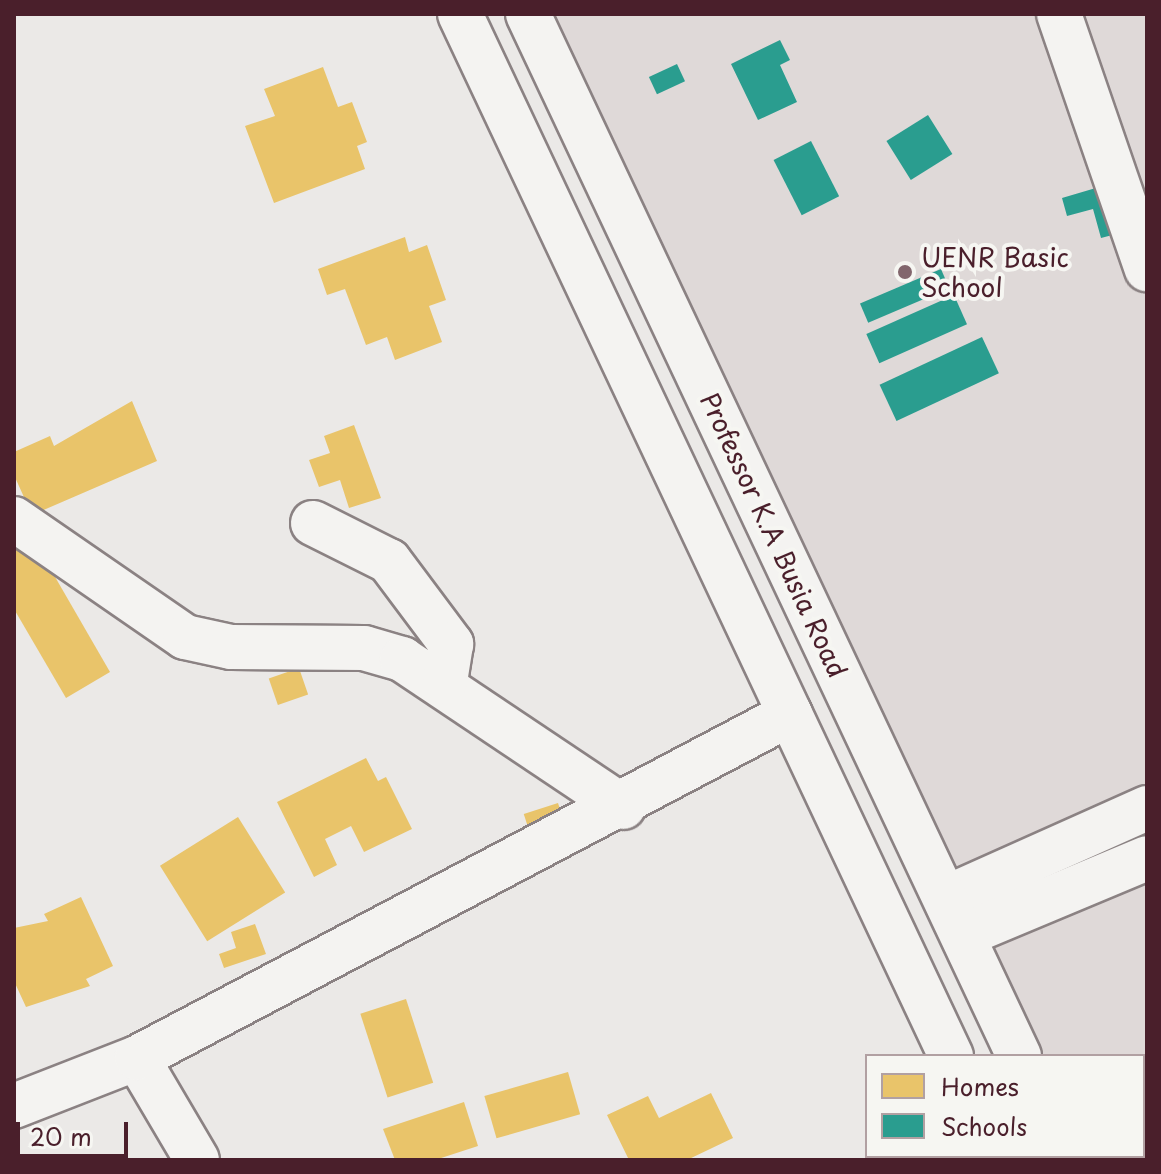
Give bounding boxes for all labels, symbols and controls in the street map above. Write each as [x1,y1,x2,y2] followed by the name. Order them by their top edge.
[921,241,1072,302] place label: UENR Basic School
[896,263,914,281] marker: UENR Basic School
[693,386,855,684] street label: Professor K.A Busia Road
[865,1054,1145,1158] legend
[941,1068,1019,1104] text: Homes
[20,1106,132,1156] scale bar
[941,1108,1027,1144] text: Schools
[30,1118,92,1154] text: 20 m

